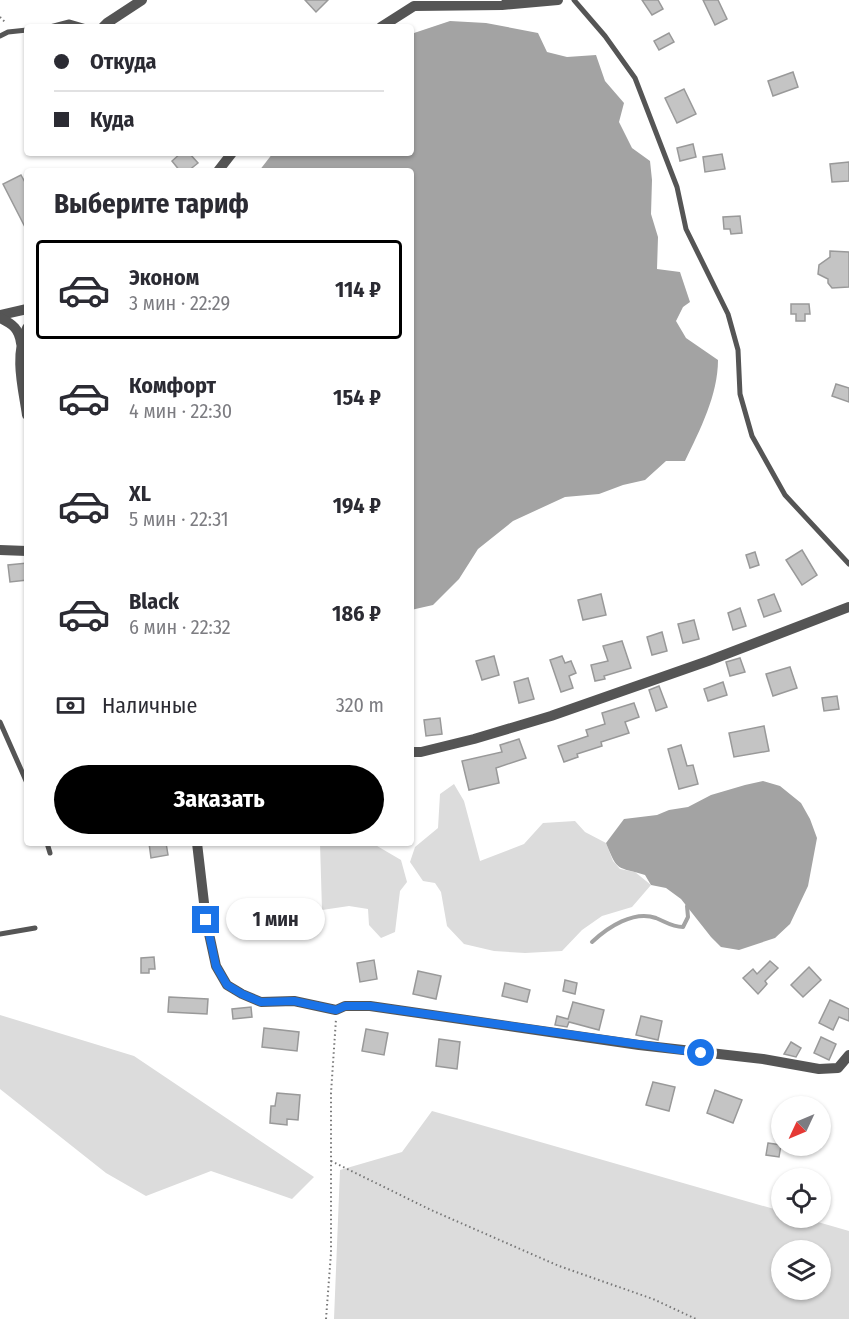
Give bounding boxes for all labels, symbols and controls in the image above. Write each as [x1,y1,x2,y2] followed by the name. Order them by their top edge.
[90,48,157,75] text: Откуда
[90,106,134,133] text: Куда
[54,188,249,220] text: Выберите тариф
[57,263,111,317] icon: car
[129,264,199,291] text: Эконом
[335,276,381,303] text: 114 ₽
[129,291,230,315] text: 3 мин · 22:29
[57,371,111,425] icon: car
[129,372,216,399] text: Комфорт
[333,384,381,411] text: 154 ₽
[129,399,232,423] text: 4 мин · 22:30
[57,479,111,533] icon: car
[129,480,151,507] text: XL
[333,492,381,519] text: 194 ₽
[129,507,228,531] text: 5 мин · 22:31
[57,587,111,641] icon: car
[129,588,179,615] text: Black
[332,600,381,627] text: 186 ₽
[129,615,231,639] text: 6 мин · 22:32
[54,689,87,722] icon: cash
[102,692,197,719] text: Наличные
[336,693,384,717] text: 320 m
[54,765,384,834] button: Заказать
[227,899,326,941] callout: 1 мин
[192,906,219,933] route end
[252,907,299,931] text: 1 мин
[687,1039,714,1066] route start
[771,1096,831,1156] north arrow
[771,1096,831,1300] map controls
[771,1168,831,1228] button: locate
[771,1240,831,1300] button: layers

